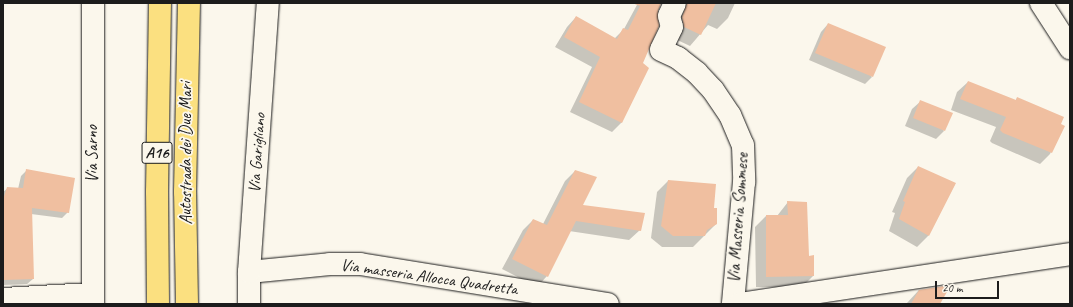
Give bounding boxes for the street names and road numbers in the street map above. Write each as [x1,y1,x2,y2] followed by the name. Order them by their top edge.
[176,81,196,225] street label: Autostrada dei Due Mari
[244,112,270,194] street label: Via Garigliano
[82,125,102,183] street label: Via Sarno
[141,139,173,167] road number: A16
[723,152,753,284] street label: Via Masseria Sommese
[339,254,519,300] street label: Via masseria Allocca Quadretta

